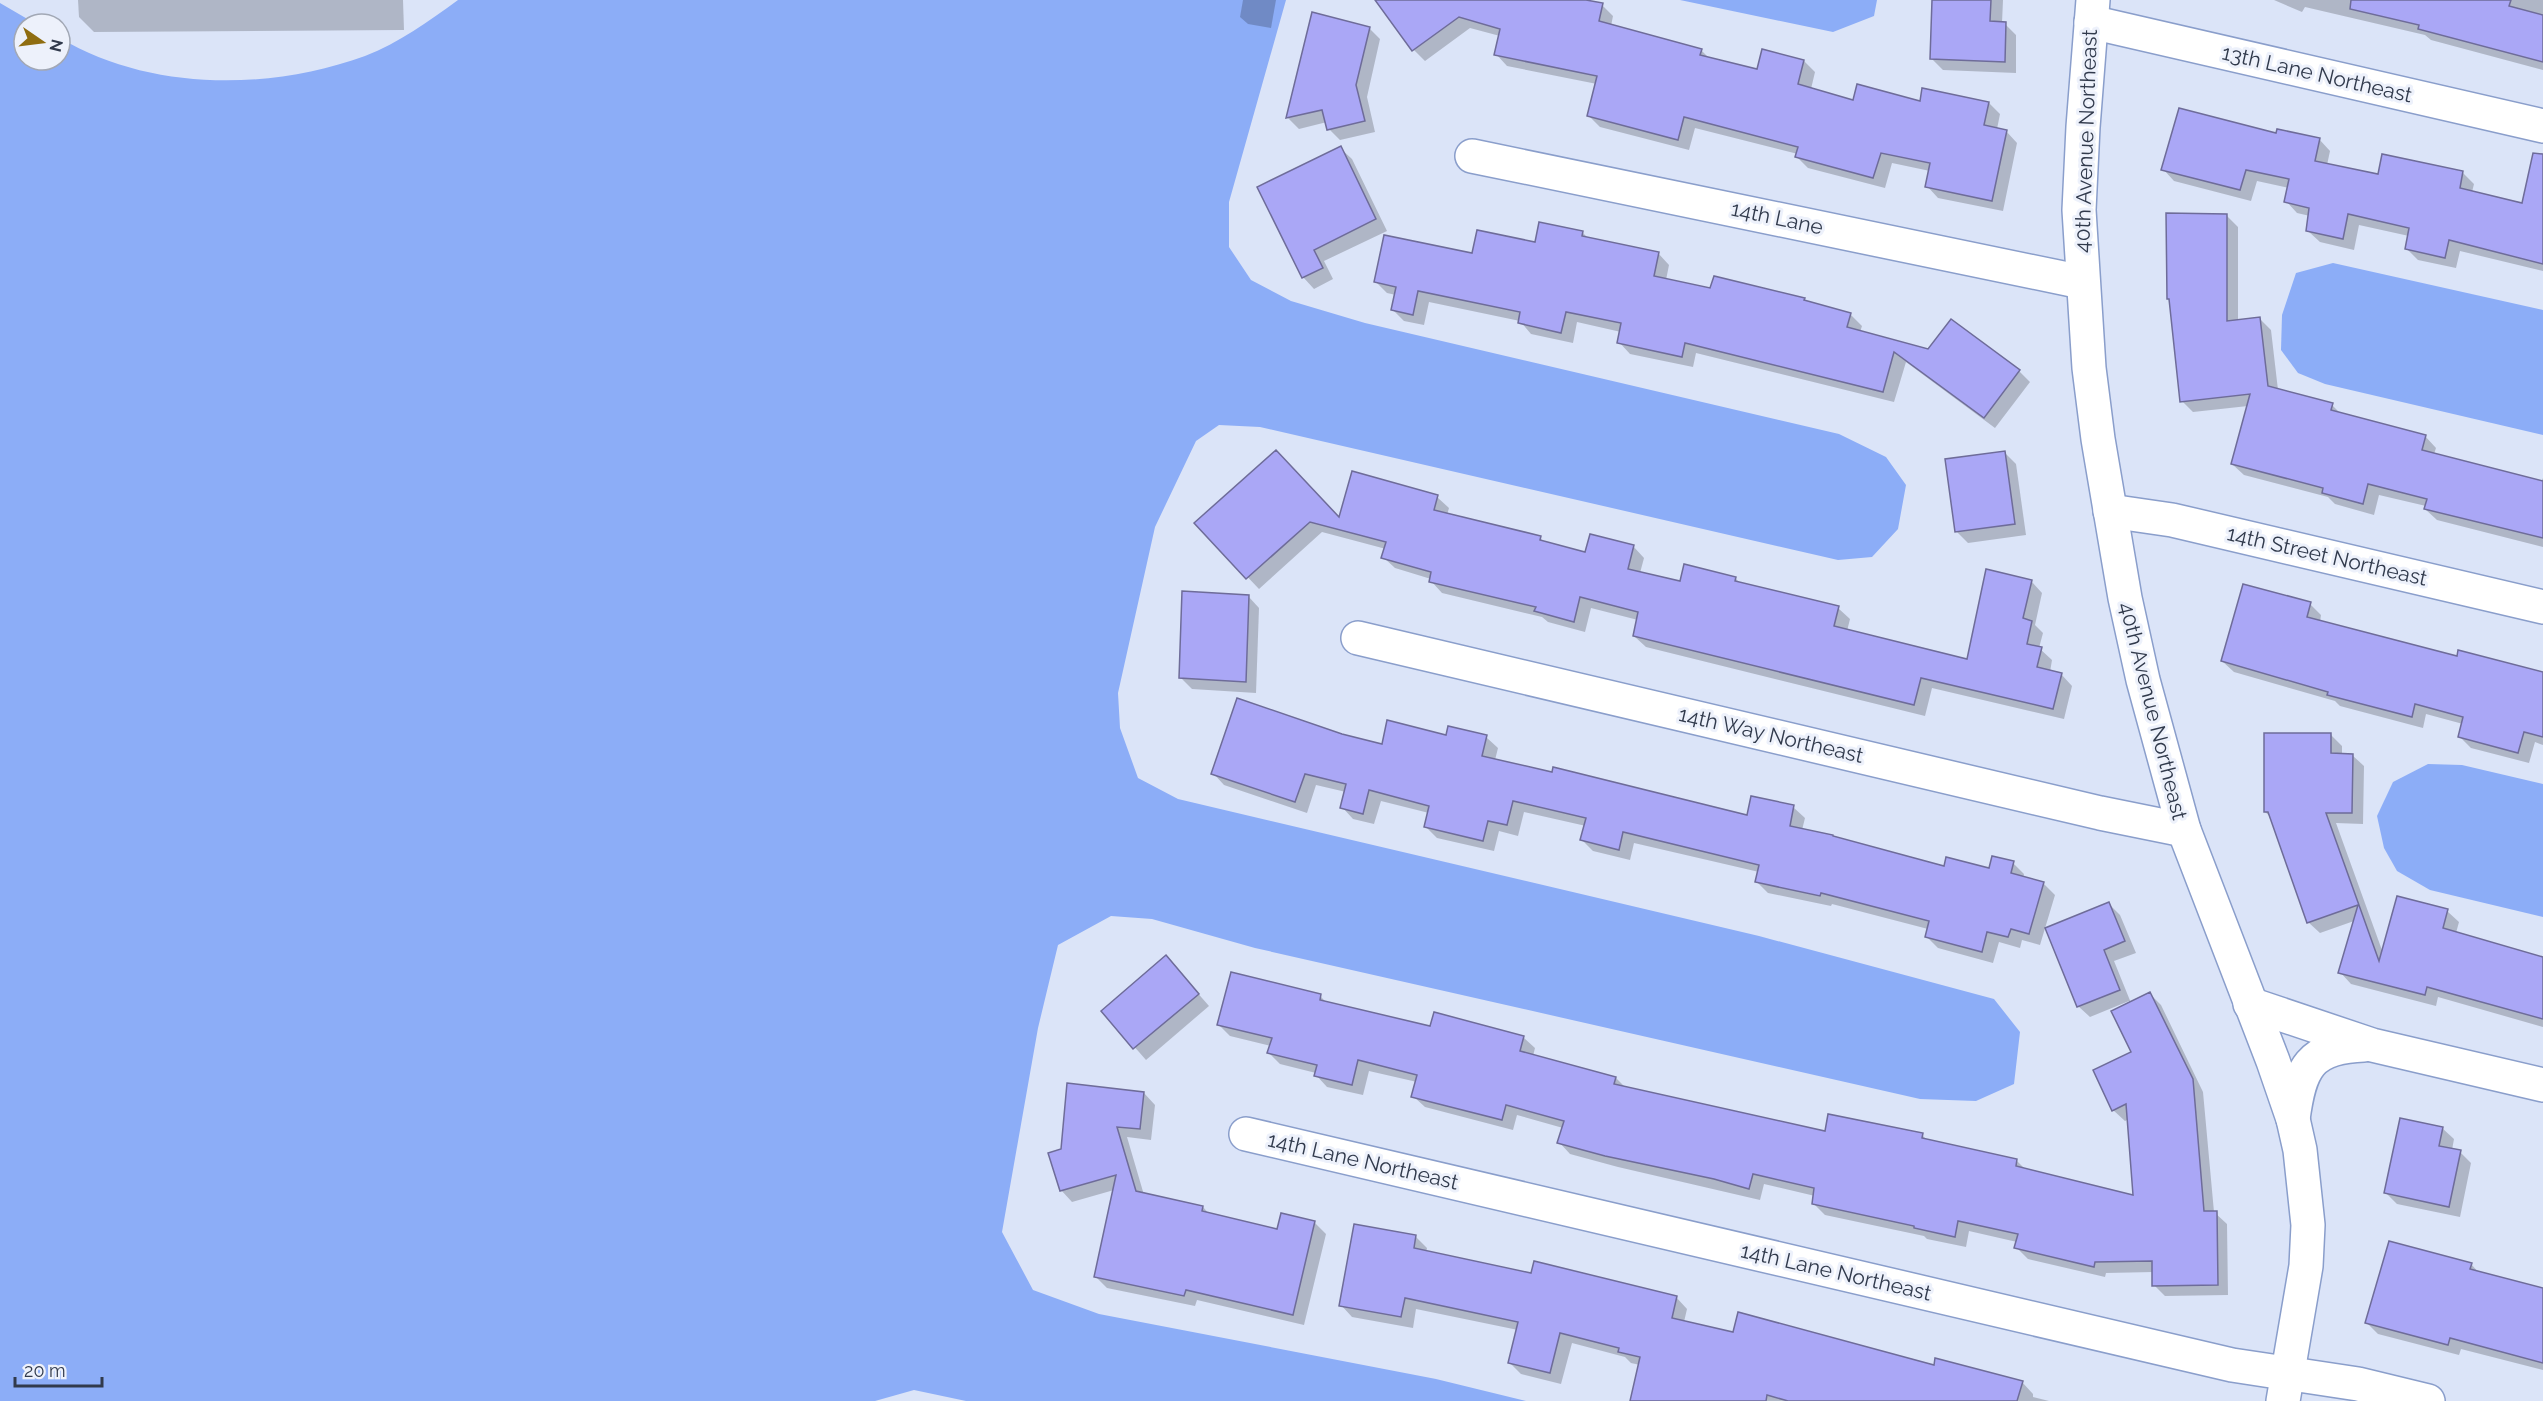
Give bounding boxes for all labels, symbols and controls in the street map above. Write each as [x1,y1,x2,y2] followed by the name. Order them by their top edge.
[12,12,72,72] north arrow
[2069,29,2102,253] street label: 40th Avenue Northeast
[45,37,67,54] text: N
[2220,39,2415,108] street label: 13th Lane Northeast
[1729,196,1825,239] street label: 14th Lane
[2225,520,2430,591] street label: 14th Street Northeast
[2114,599,2193,822] street label: 40th Avenue Northeast
[1676,701,1866,768] street label: 14th Way Northeast
[1265,1126,1461,1195] street label: 14th Lane Northeast
[1738,1237,1934,1306] street label: 14th Lane Northeast
[15,1350,102,1388] scale bar
[24,1360,66,1381] text: 20 m

